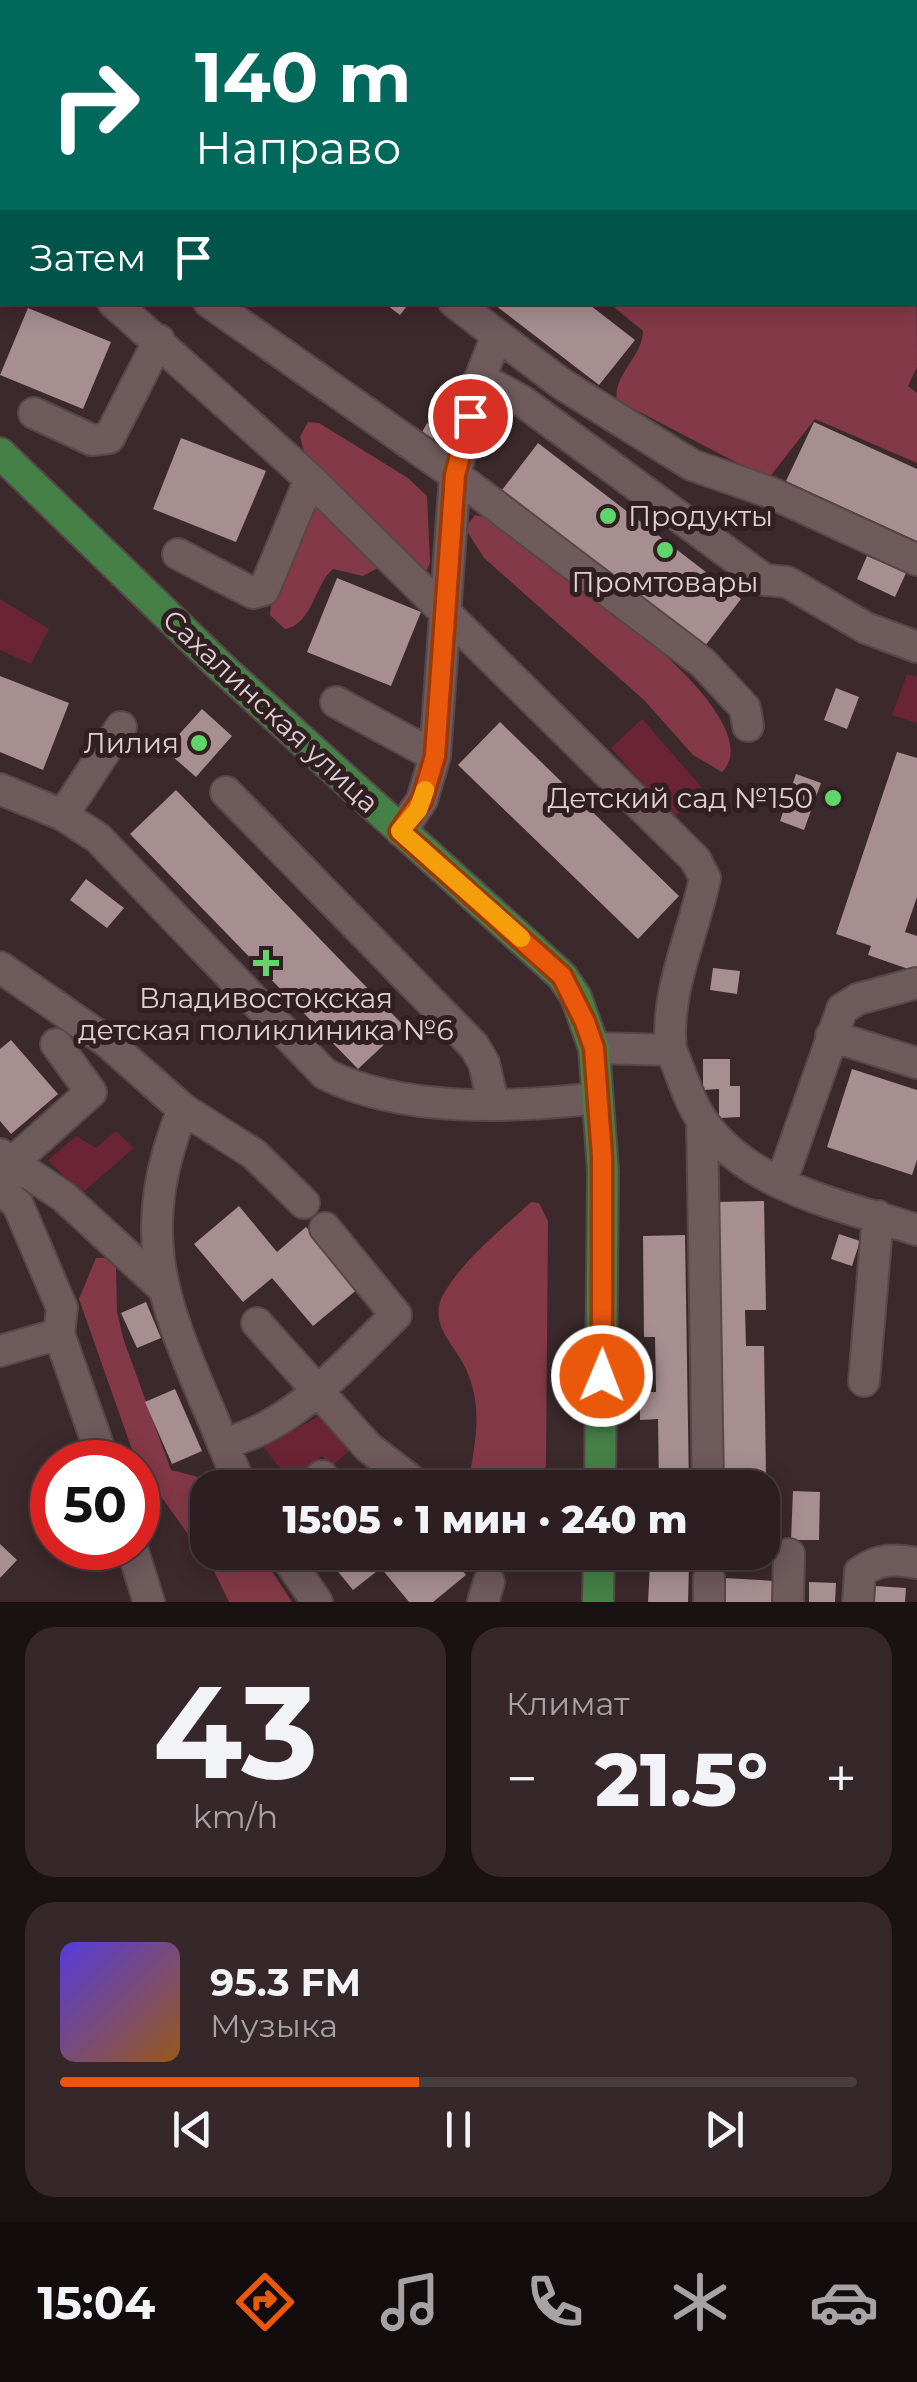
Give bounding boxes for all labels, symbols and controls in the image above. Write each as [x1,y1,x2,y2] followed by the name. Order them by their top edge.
[195,34,411,120] text: 140 m
[30,40,160,170] icon: right
[195,120,401,175] text: Направо
[166,230,221,285] icon: arrive
[30,234,146,281] text: Затем
[428,374,513,459] pin
[443,389,498,444] icon: arrive
[628,499,773,533] place label: Продукты
[597,505,619,527] marker: Продукты
[654,539,676,561] marker: Промтовары
[571,565,759,599] place label: Промтовары
[156,602,386,820] street label: Сахалинская улица
[84,726,179,760] place label: Лилия
[188,732,210,754] marker: Лилия
[548,781,813,815] place label: Детский сад №150
[822,787,844,809] marker: Детский сад №150
[253,950,279,976] marker: Владивостокская детская поликлиника №6
[78,981,454,1047] place label: Владивостокская детская поликлиника №6
[550,1324,654,1428] position arrow
[30,1440,160,1570] speed limit sign: 50
[283,1496,687,1543] text: 15:05 · 1 мин · 240 m
[153,1652,318,1811] text: 43
[506,1684,629,1723] text: Климат
[595,1733,768,1825] text: 21.5°
[506,1745,538,1812] text: −
[825,1745,857,1812] text: +
[193,1797,278,1836] text: km/h
[210,1959,361,2006] text: 95.3 FM
[210,2006,338,2045] text: Музыка
[165,2102,220,2157] icon: previous
[431,2102,486,2157] icon: pause
[697,2102,752,2157] icon: next
[230,2267,300,2337] icon: directions
[375,2267,445,2337] icon: music
[520,2267,590,2337] icon: phone
[665,2267,735,2337] icon: climate
[809,2267,879,2337] icon: car
[37,2275,155,2330] text: 15:04

